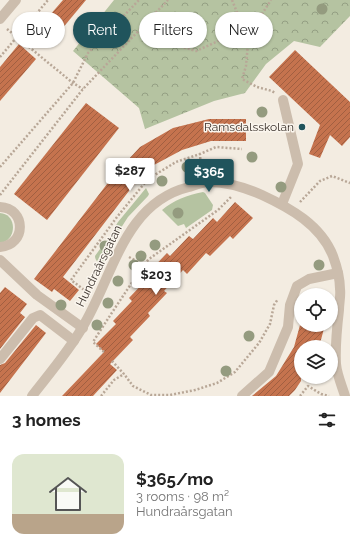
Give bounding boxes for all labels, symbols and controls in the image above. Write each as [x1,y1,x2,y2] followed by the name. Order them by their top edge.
[12,12,65,48] chip: Buy
[73,12,131,48] chip: Rent
[139,12,207,48] chip: Filters
[215,12,273,48] chip: New
[204,120,294,134] place label: Ramsdalsskolan
[297,122,307,132] marker: Ramsdalsskolan
[106,158,154,192] pin: $287
[185,159,233,193] pin: $365
[115,163,145,178] text: $287
[194,164,224,179] text: $365
[73,223,125,309] street label: Hundraårsgatan
[132,262,180,296] pin: $203
[141,267,171,282] text: $203
[294,288,338,384] map controls
[294,288,338,332] button: locate
[294,340,338,384] button: layers
[316,409,338,431] icon: filters
[12,410,81,430] text: 3 homes
[136,469,213,489] text: $365/mo
[44,470,92,518] icon: home
[136,489,229,504] text: 3 rooms · 98 m²
[136,504,233,519] text: Hundraårsgatan

